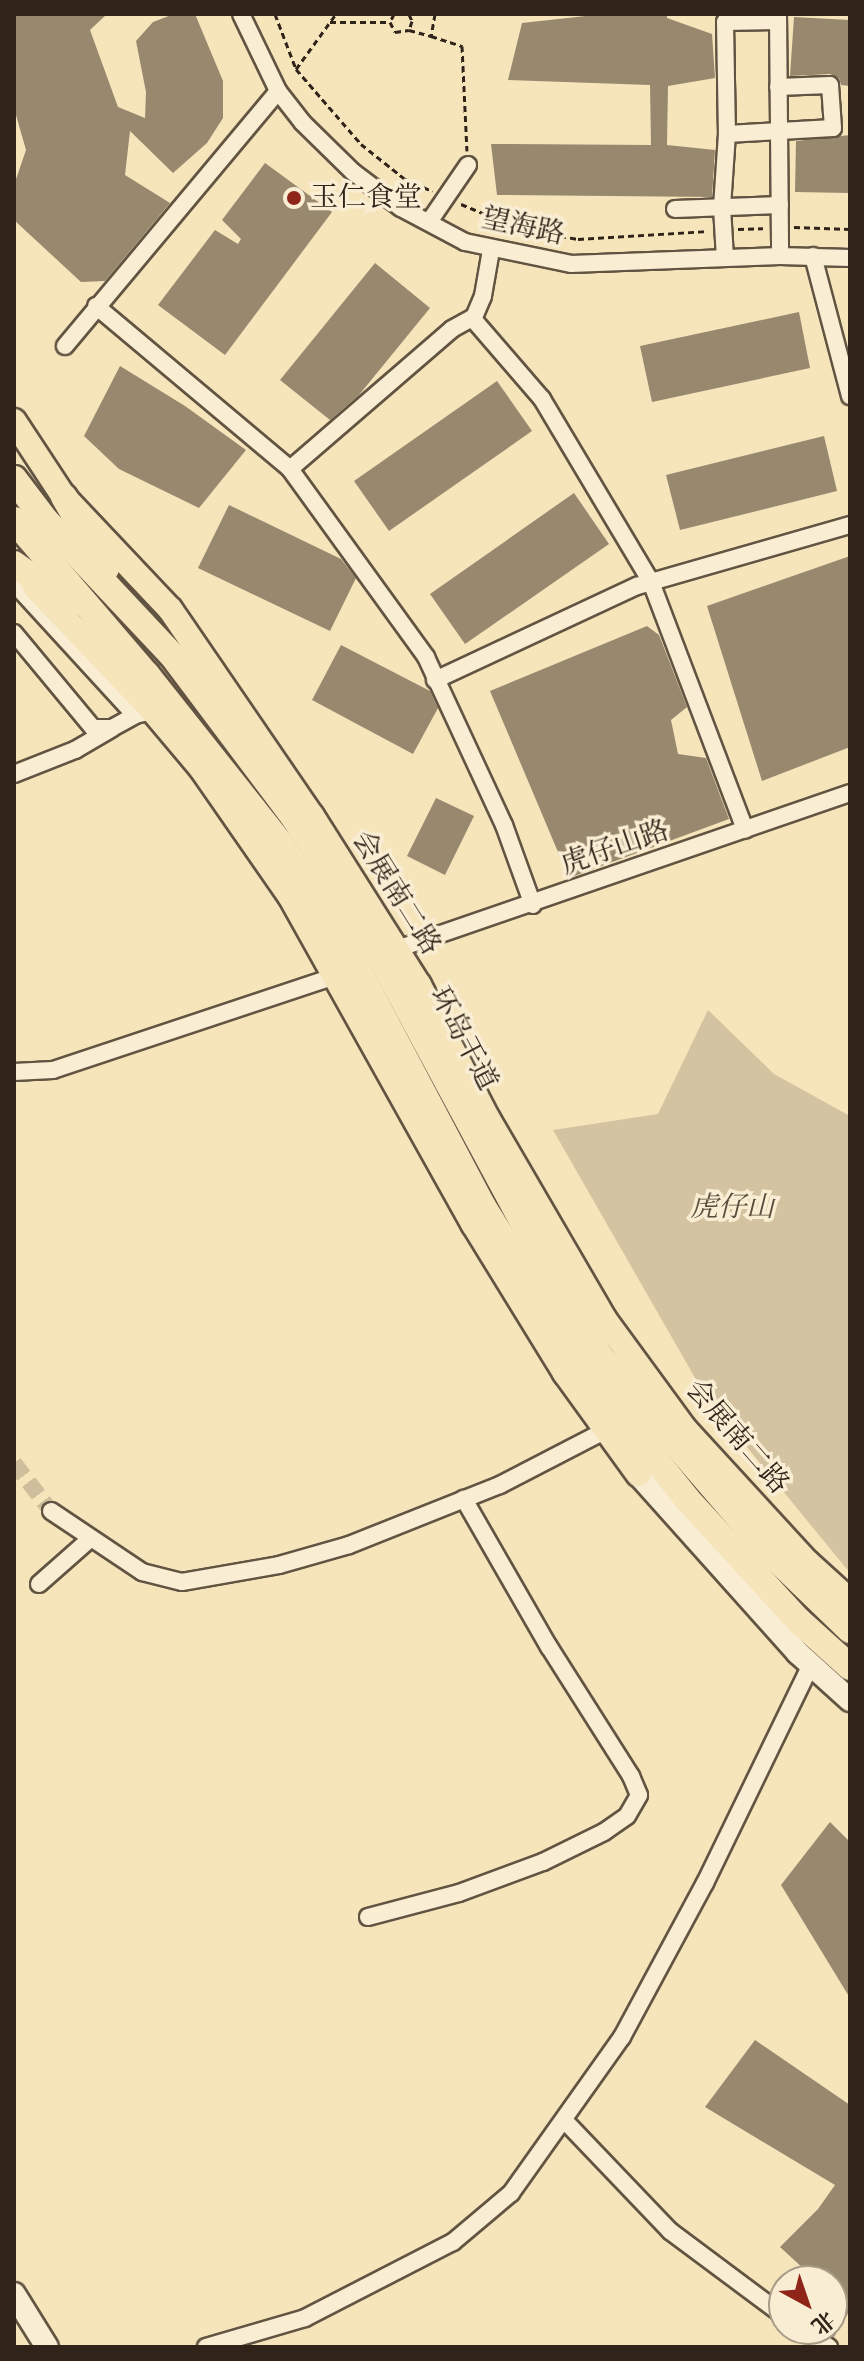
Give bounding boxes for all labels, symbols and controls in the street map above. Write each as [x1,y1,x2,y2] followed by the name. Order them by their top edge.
[310,181,422,215] place label: 玉仁食堂
[285,189,303,207] marker: 玉仁食堂
[478,202,568,252] street label: 望海路
[557,814,673,882] street label: 虎仔山路
[345,825,447,961] street label: 会展南二路
[422,982,504,1096] street label: 环岛干道
[690,1191,774,1225] park label: 虎仔山
[678,1373,796,1501] street label: 会展南二路
[768,2265,848,2345] north arrow
[805,2305,840,2340] text: 北

